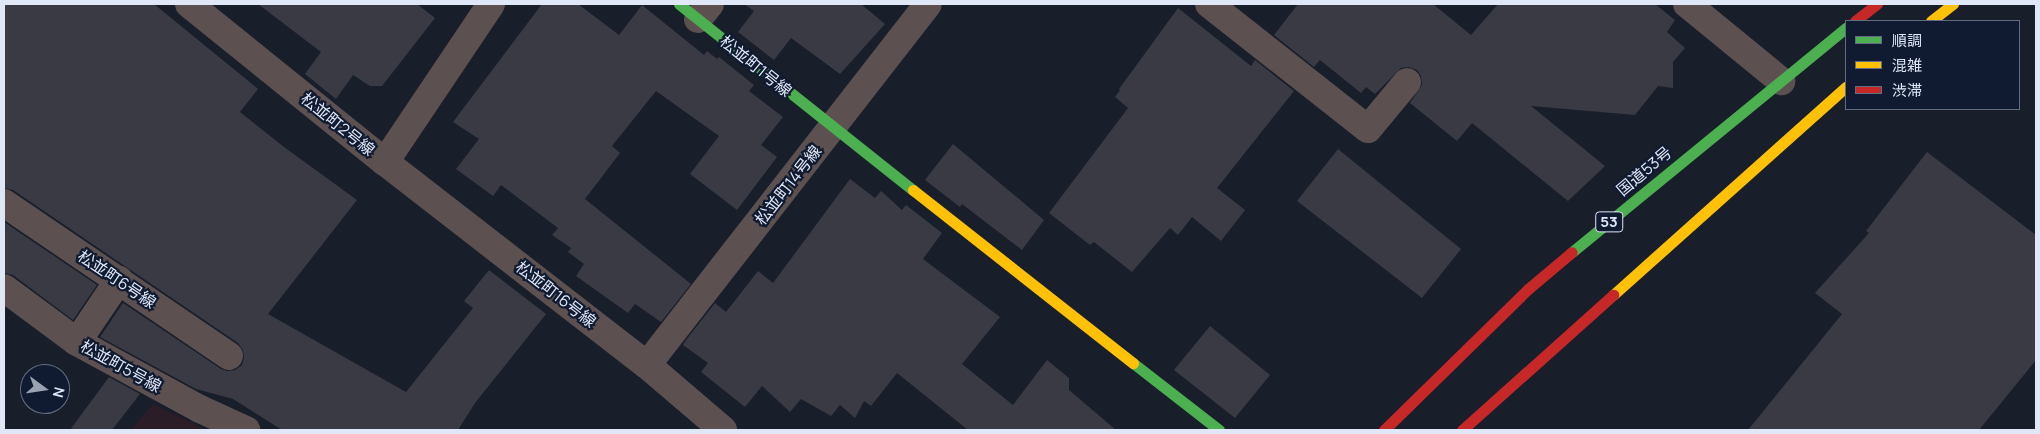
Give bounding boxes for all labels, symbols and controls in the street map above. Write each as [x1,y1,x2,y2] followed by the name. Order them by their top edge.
[1845,20,2020,110] legend
[1892,30,1922,51] text: 順調
[716,31,796,101] street label: 松並町1号線
[1892,55,1922,76] text: 混雑
[1892,80,1922,101] text: 渋滞
[297,88,379,160] street label: 松並町2号線
[751,141,825,229] street label: 松並町14号線
[1613,142,1675,200] street label: 国道53号
[1594,210,1624,234] road number: 53
[74,246,160,312] street label: 松並町6号線
[512,257,600,331] street label: 松並町16号線
[77,336,165,396] street label: 松並町5号線
[20,364,70,414] north arrow
[49,385,70,400] text: N

